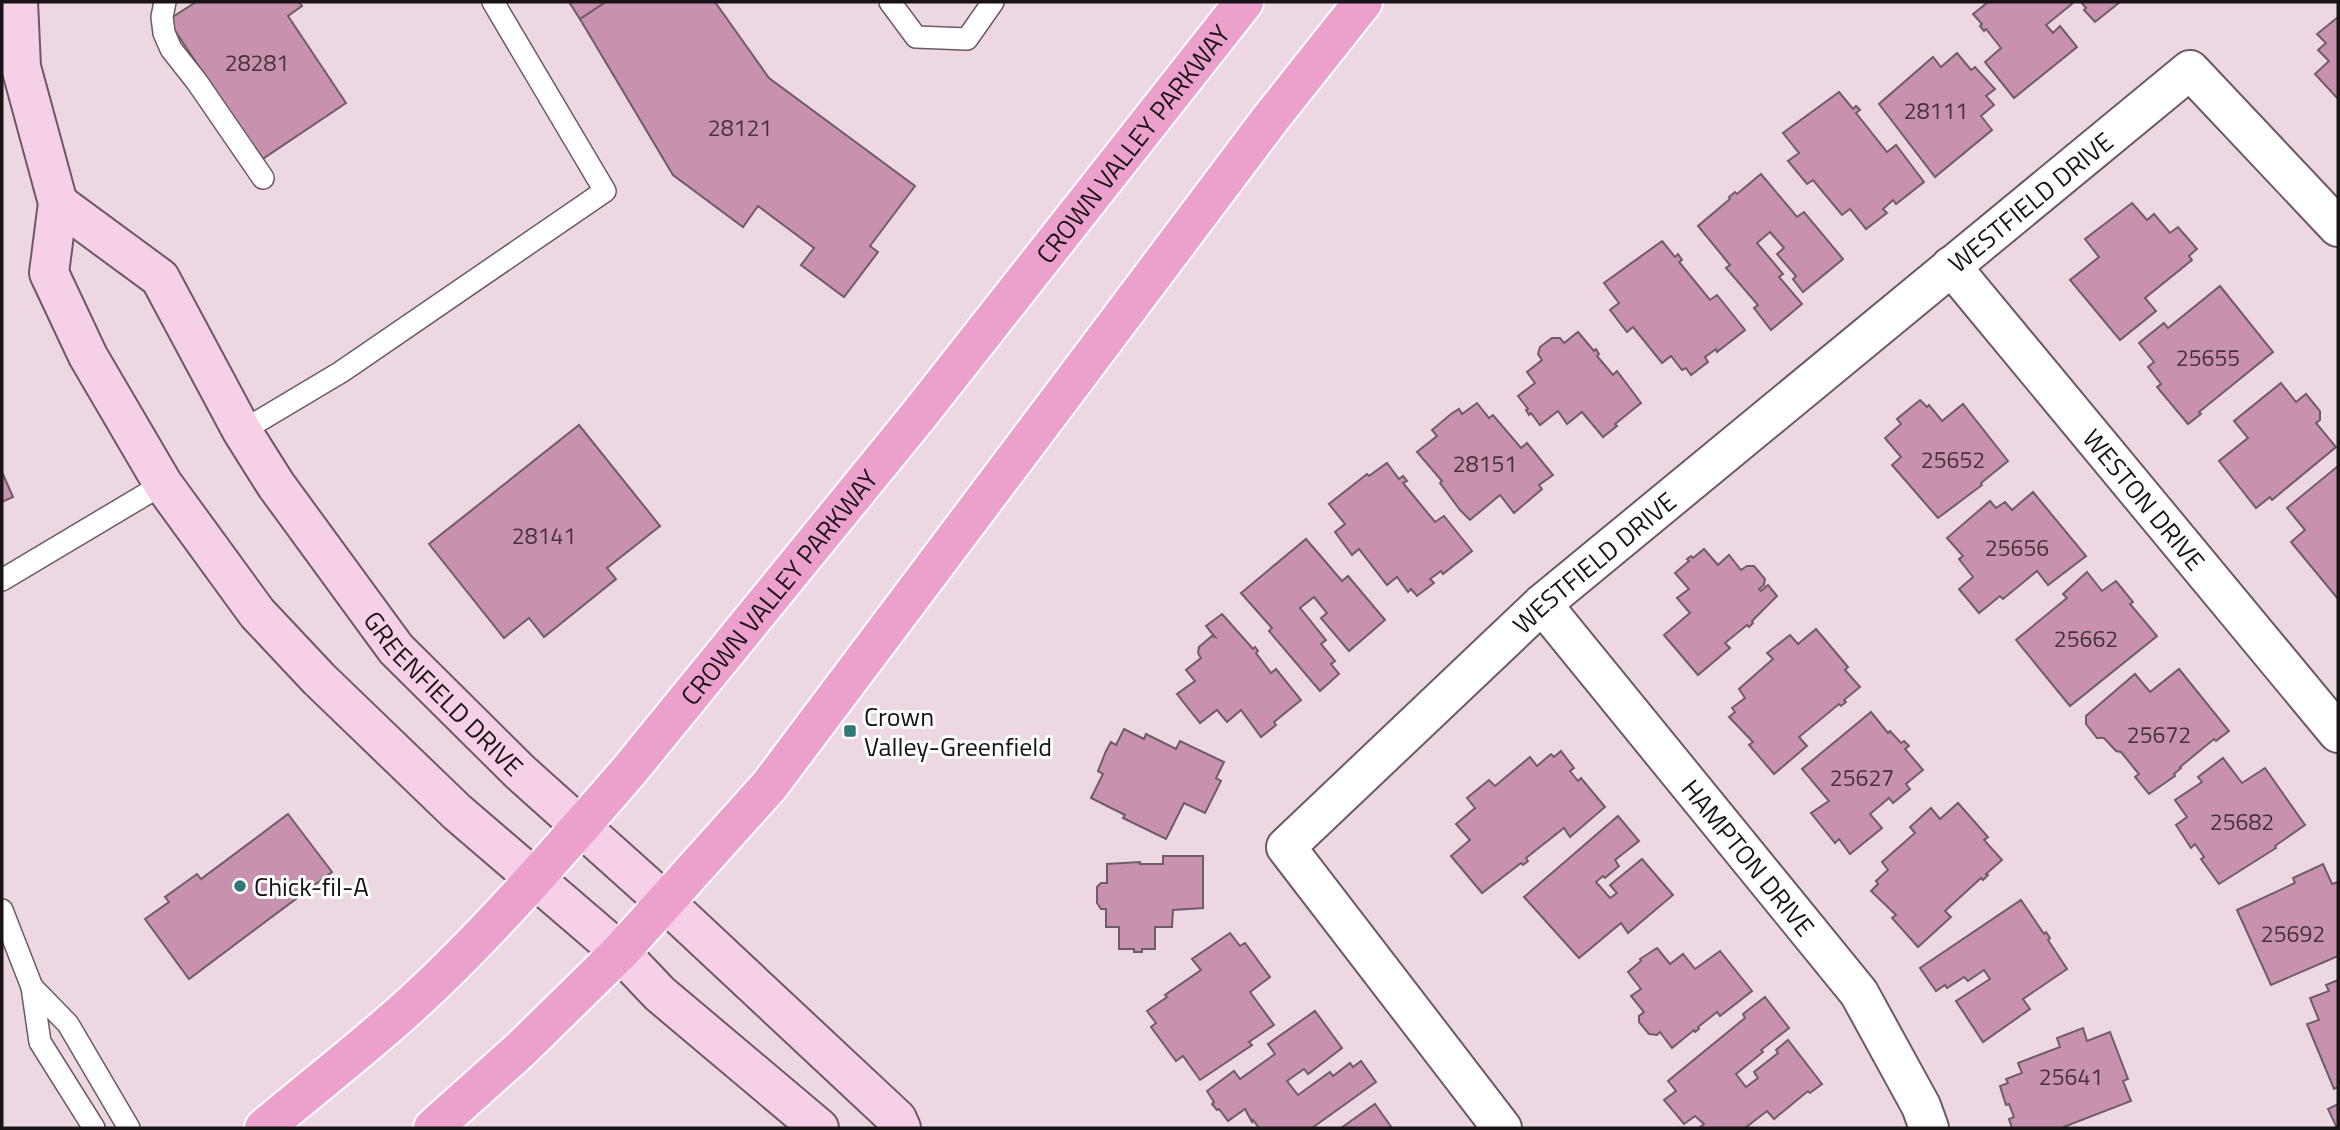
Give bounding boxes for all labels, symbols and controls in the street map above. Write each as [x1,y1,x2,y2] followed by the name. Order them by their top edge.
[1026,16,1239,271] street label: CROWN VALLEY PARKWAY
[225,45,289,80] house number: 28281
[1904,93,1968,128] house number: 28111
[708,110,772,145] house number: 28121
[1939,122,2121,281] street label: WESTFIELD DRIVE
[2176,340,2240,375] house number: 25655
[2074,420,2215,579] street label: WESTON DRIVE
[1921,442,1985,477] house number: 25652
[1453,446,1517,481] house number: 28151
[671,460,887,713] street label: CROWN VALLEY PARKWAY
[1503,482,1684,642] street label: WESTFIELD DRIVE
[512,518,576,553] house number: 28141
[1985,530,2049,565] house number: 25656
[355,602,533,785] street label: GREENFIELD DRIVE
[2054,621,2118,656] house number: 25662
[864,697,1052,766] place label: Crown Valley-Greenfield
[2127,717,2191,752] house number: 25672
[842,723,858,739] marker: Crown Valley-Greenfield
[1830,760,1894,795] house number: 25627
[1673,770,1825,945] street label: HAMPTON DRIVE
[2210,804,2274,839] house number: 25682
[254,867,369,906] place label: Chick-fil-A
[232,878,248,894] marker: Chick-fil-A
[2261,916,2325,951] house number: 25692
[2039,1059,2103,1094] house number: 25641

